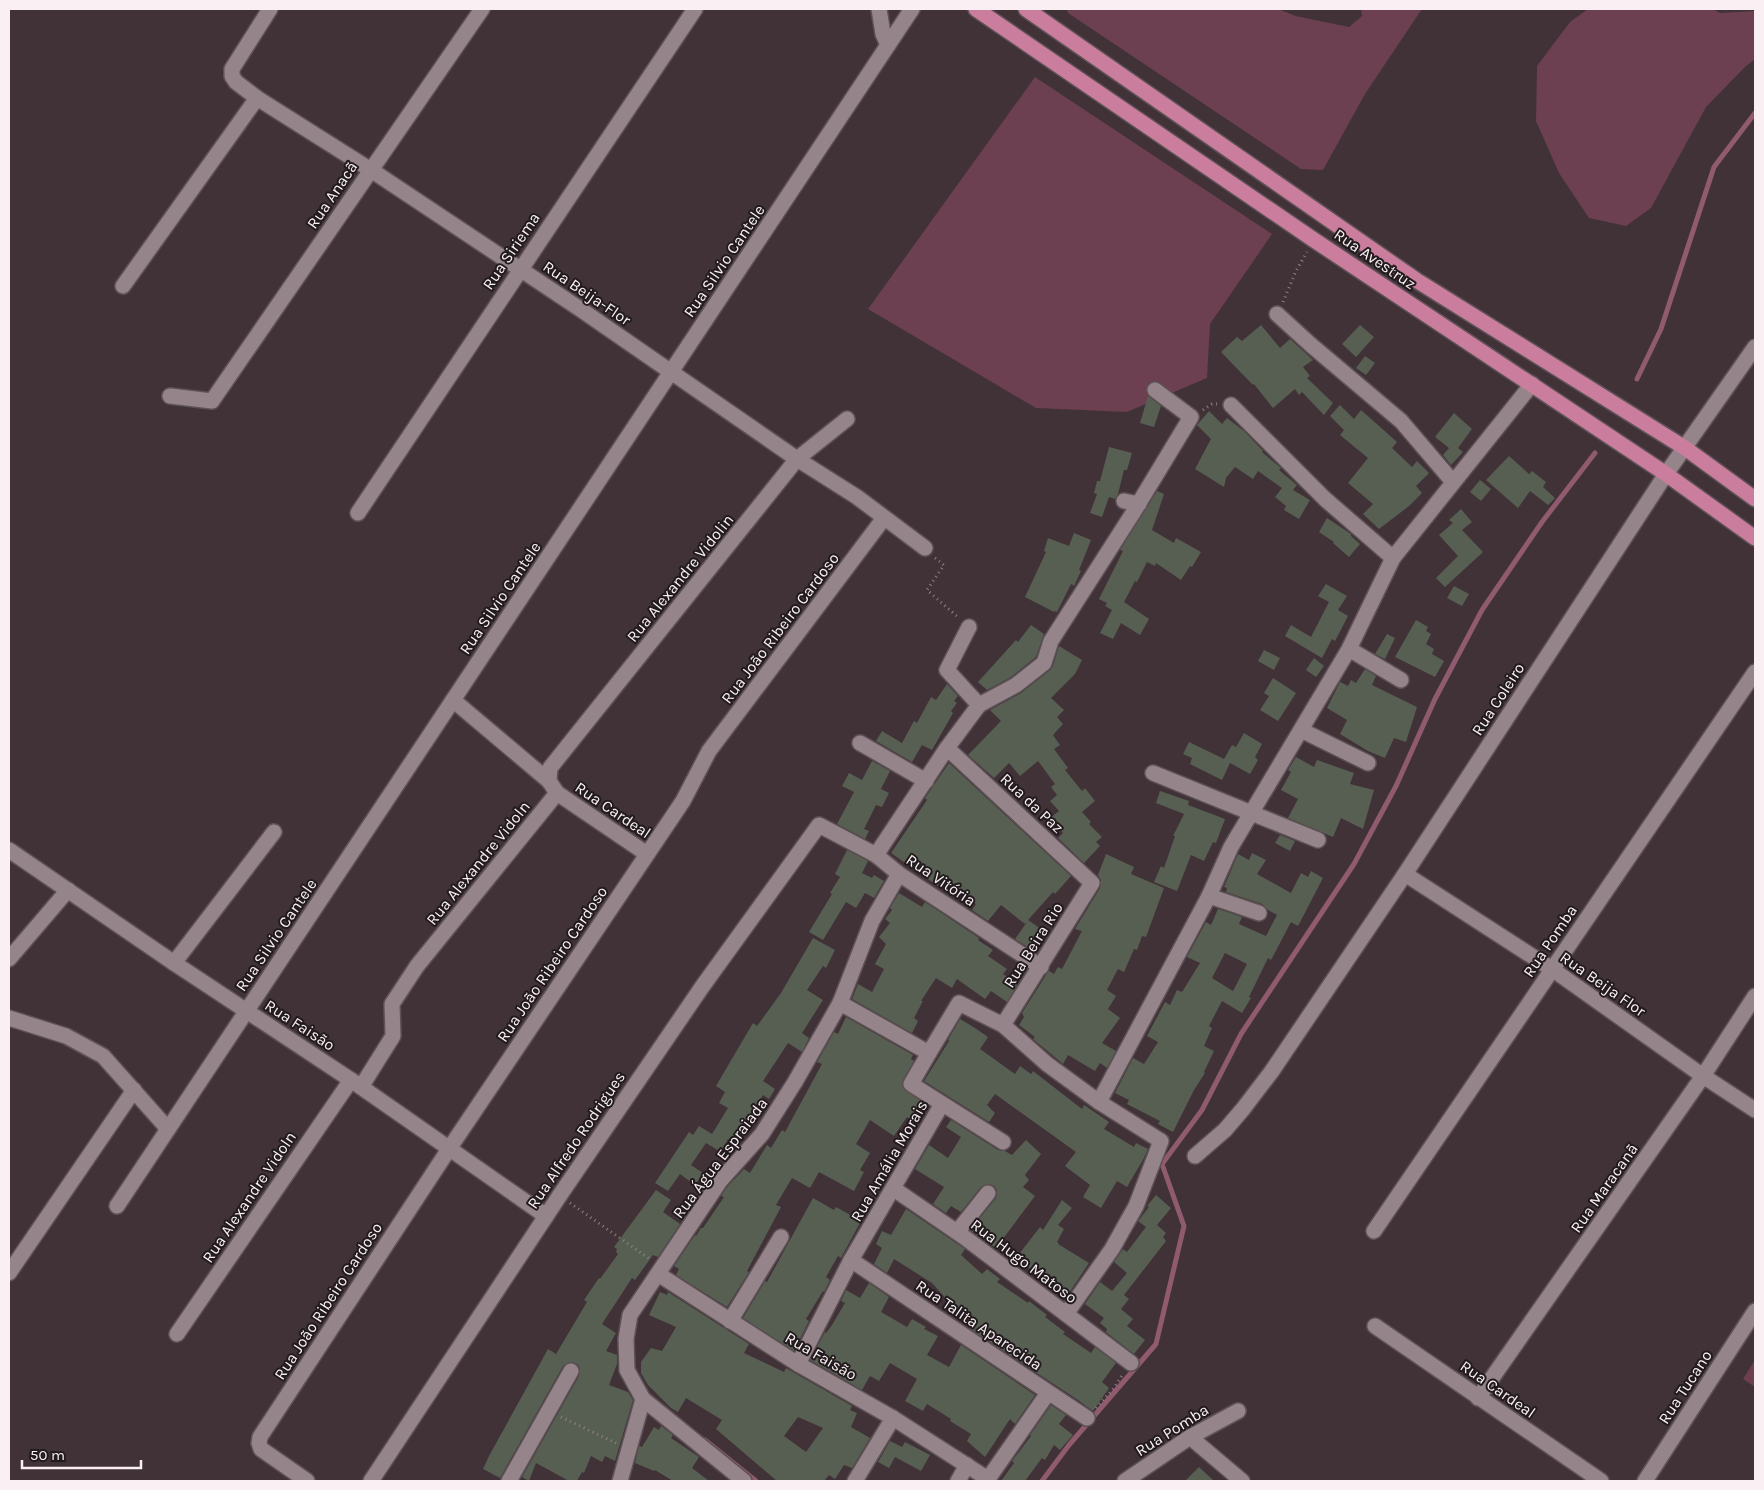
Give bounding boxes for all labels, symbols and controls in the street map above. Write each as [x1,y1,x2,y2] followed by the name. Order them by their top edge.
[303,158,361,232] street label: Rua Anacã
[679,201,769,321] street label: Rua Silvio Cantele
[478,209,544,293] street label: Rua Siriema
[1330,225,1420,293] street label: Rua Avestruz
[539,257,635,329] street label: Rua Beija-Flor
[623,510,737,646] street label: Rua Alexandre Vidolin
[455,538,545,658] street label: Rua Silvio Cantele
[717,549,843,707] street label: Rua João Ribeiro Cardoso
[1468,659,1528,739] street label: Rua Coleiro
[996,769,1068,837] street label: Rua da Paz
[571,778,655,842] street label: Rua Cardeal
[422,797,534,929] street label: Rua Alexandre Vidoln
[903,850,979,910] street label: Rua Vitória
[231,875,321,995] street label: Rua Silvio Cantele
[493,883,611,1045] street label: Rua João Ribeiro Cardoso
[999,899,1067,991] street label: Rua Beira Rio
[1519,901,1581,981] street label: Rua Pomba
[1557,948,1650,1021] street label: Rua Beija Flor
[261,995,339,1055] street label: Rua Faisão
[523,1068,629,1212] street label: Rua Alfredo Rodrigues
[669,1094,771,1222] street label: Rua Água Espraiada
[847,1097,931,1225] street label: Rua Amália Morais
[198,1128,300,1266] street label: Rua Alexandre Vidoln
[1566,1140,1642,1236] street label: Rua Maracanã
[967,1215,1081,1307] street label: Rua Hugo Matoso
[270,1219,386,1383] street label: Rua João Ribeiro Cardoso
[912,1276,1046,1374] street label: Rua Talita Aparecida
[782,1328,860,1384] street label: Rua Faisão
[1654,1347,1716,1427] street label: Rua Tucano
[1457,1356,1539,1422] street label: Rua Cardeal
[1132,1400,1212,1460] street label: Rua Pomba
[22,1438,141,1470] scale bar
[30,1446,65,1464] text: 50 m

